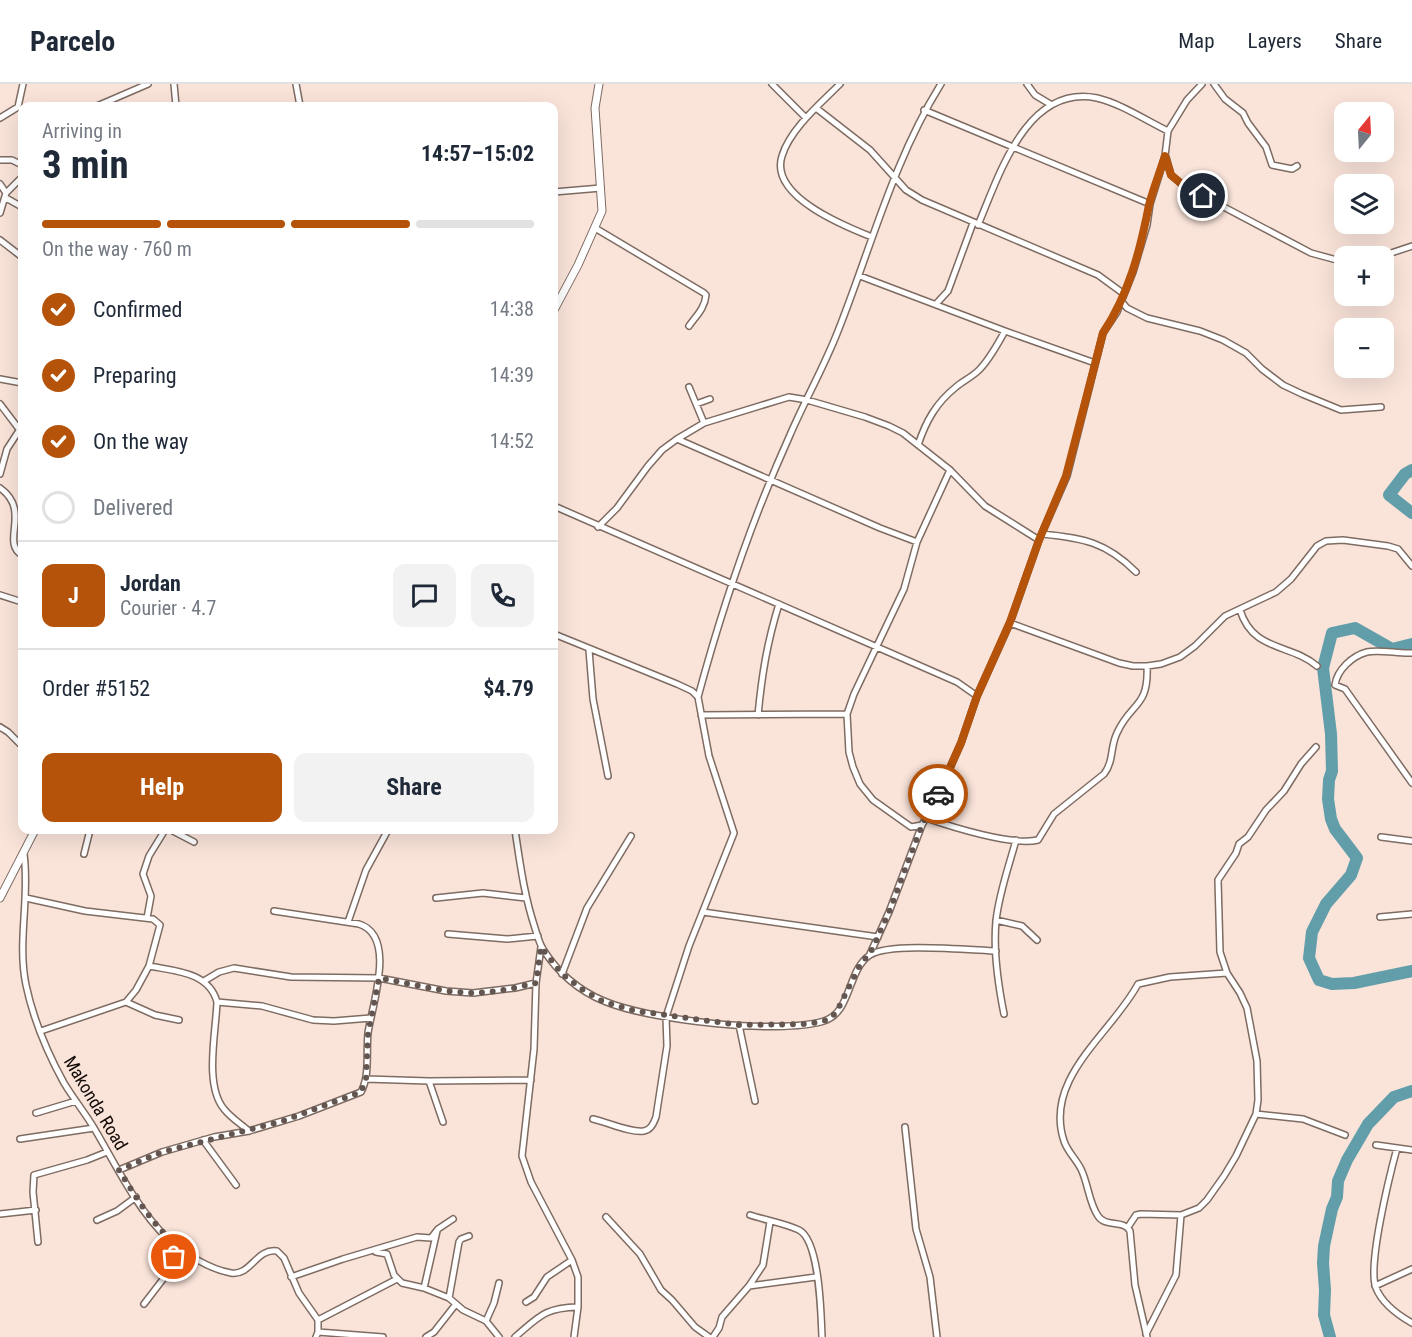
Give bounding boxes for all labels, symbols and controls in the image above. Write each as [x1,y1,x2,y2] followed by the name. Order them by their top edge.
[30,25,115,58] text: Parcelo
[1178,29,1215,53] text: Map
[1248,29,1302,53] text: Layers
[1335,29,1382,53] text: Share
[1334,102,1394,162] north arrow
[1334,102,1394,378] map controls
[42,119,122,143] text: Arriving in
[421,141,534,166] text: 14:57–15:02
[42,142,129,188] text: 3 min
[1177,170,1228,221] pin
[1334,174,1394,234] button: layers
[1186,179,1219,212] icon: home
[42,237,192,261] text: On the way · 760 m
[1334,246,1394,306] button: +
[42,293,75,326] icon: check
[93,297,182,322] text: Confirmed
[490,297,534,321] text: 14:38
[1334,318,1394,378] button: −
[42,359,75,392] icon: check
[93,363,177,388] text: Preparing
[490,363,534,387] text: 14:39
[42,425,75,458] icon: check
[93,429,188,454] text: On the way
[490,429,534,453] text: 14:52
[93,495,173,520] text: Delivered
[393,564,456,627] button: chat
[471,564,534,627] button: phone
[120,571,181,596] text: Jordan
[68,583,79,608] text: J
[120,596,216,620] text: Courier · 4.7
[42,676,150,701] text: Order #5152
[483,676,534,701] text: $4.79
[42,753,282,822] button: Help
[294,753,534,822] button: Share
[908,764,968,824] courier
[922,778,955,811] icon: car
[60,1052,132,1154] street label: Makonda Road
[148,1231,199,1282] pin
[157,1240,190,1273] icon: bag

